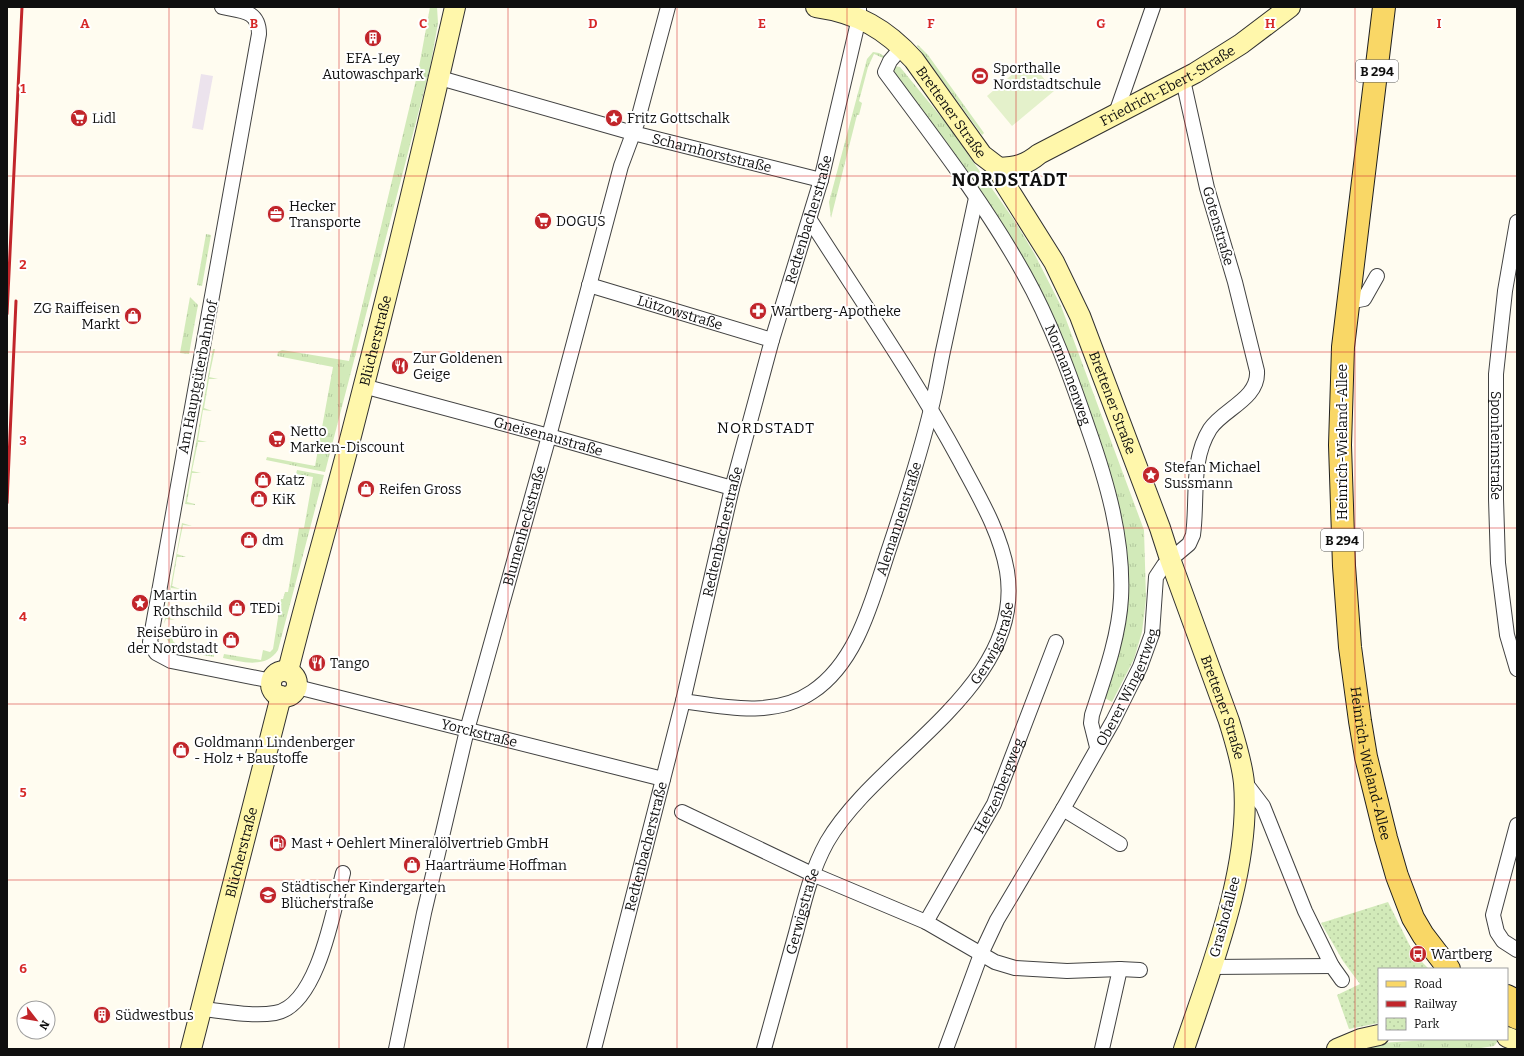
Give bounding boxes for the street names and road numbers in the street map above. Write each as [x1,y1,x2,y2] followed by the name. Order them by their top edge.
[1097,41,1238,129] street label: Friedrich-Ebert-Straße
[1356,60,1398,82] road number: B 294
[913,63,990,161] street label: Brettener Straße
[650,130,773,176] street label: Scharnhorststraße
[781,153,835,286] street label: Redtenbacherstraße
[1199,184,1237,268] street label: Gotenstraße
[635,291,725,333] street label: Lützowstraße
[356,293,395,388] street label: Blücherstraße
[175,298,221,455] street label: Am Hauptgüterbahnhof
[1041,322,1095,427] street label: Normannenweg
[1086,349,1140,457] street label: Brettener Straße
[1334,364,1351,520] street label: Heinrich-Wieland-Allee
[1488,391,1505,500] street label: Sponheimstraße
[492,413,605,459] street label: Gneisenaustraße
[872,460,925,578] street label: Alemannenstraße
[499,464,549,588] street label: Blumenheckstraße
[699,465,746,598] street label: Redtenbacherstraße
[1321,529,1363,551] road number: B 294
[966,601,1017,688] street label: Gerwigstraße
[1092,628,1161,749] street label: Oberer Wingertweg
[1197,653,1248,761] street label: Brettener Straße
[1347,685,1395,842] street label: Heinrich-Wieland-Allee
[439,715,519,751] street label: Yorckstraße
[970,735,1027,836] street label: Hetzenbergweg
[621,780,671,913] street label: Redtenbacherstraße
[221,805,261,899] street label: Blücherstraße
[782,866,823,956] street label: Gerwigstraße
[1206,875,1244,959] street label: Grashofallee

